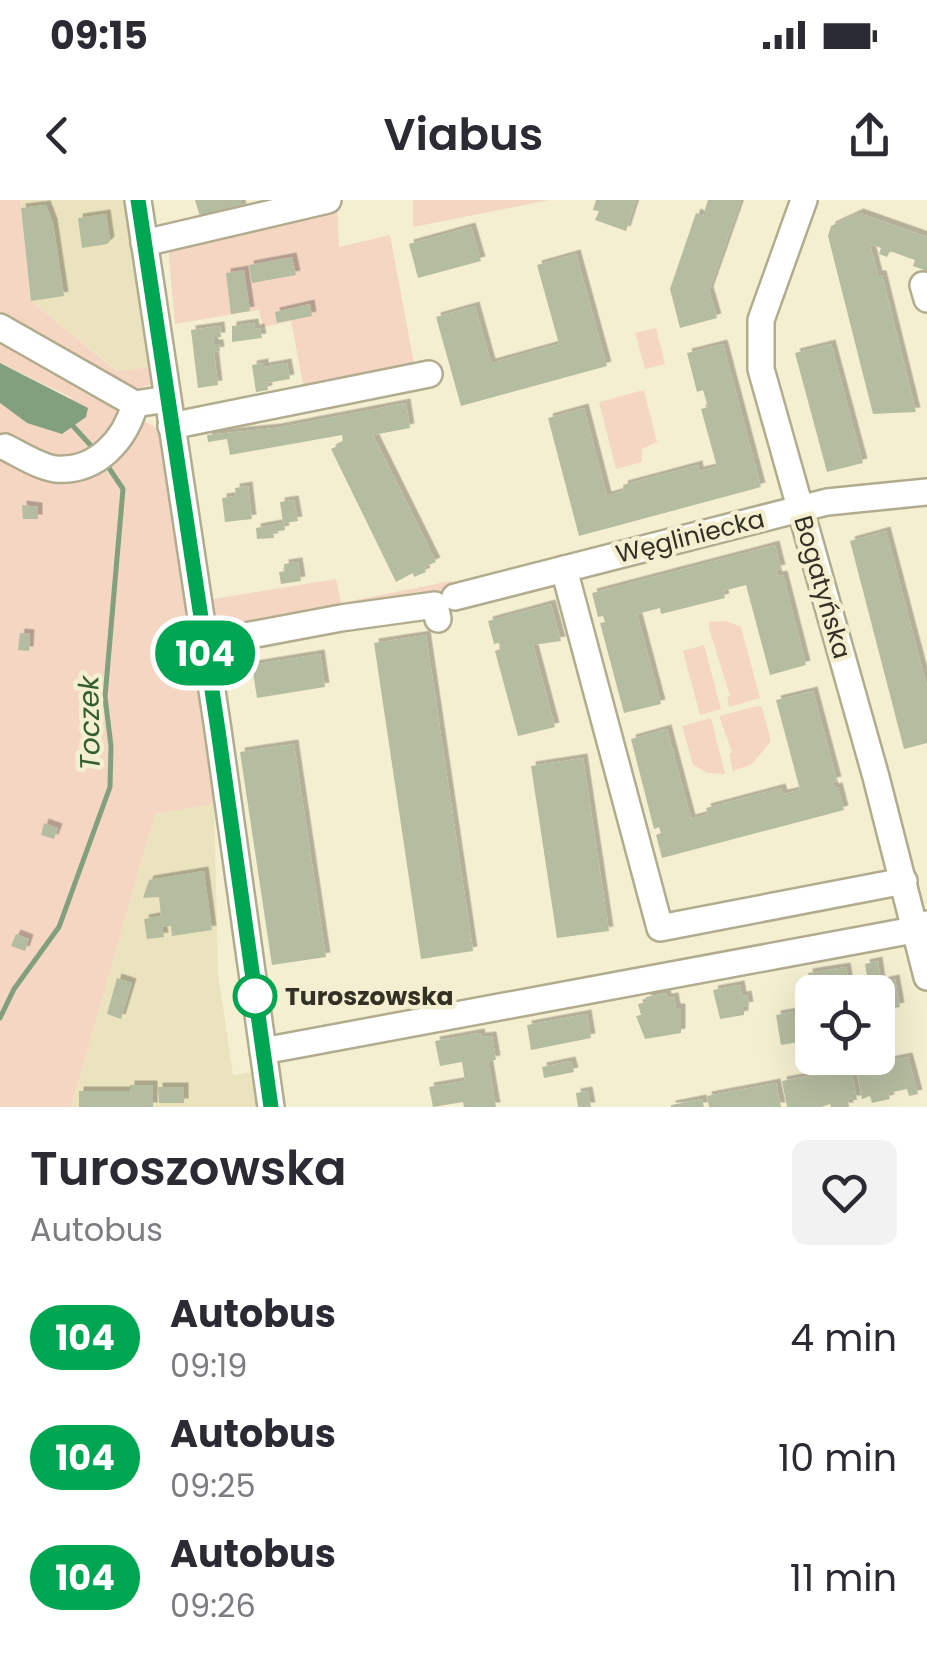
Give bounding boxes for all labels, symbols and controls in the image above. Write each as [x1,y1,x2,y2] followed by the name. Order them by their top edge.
[50,9,148,62] text: 09:15
[384,103,543,166] text: Viabus
[30,108,85,163] icon: back
[842,108,897,163] icon: share
[612,501,768,572] street label: Węgliniecka
[785,512,860,663] street label: Bogatyńska
[148,620,262,686] line badge: 104
[175,629,235,678] text: 104
[69,674,110,771] water label: Toczek
[234,975,276,1017] marker: Turoszowska
[795,975,895,1075] map controls
[795,975,895,1075] button: locate
[285,979,454,1014] place label: Turoszowska
[30,1135,347,1202] text: Turoszowska
[792,1140,897,1245] button: heart
[30,1207,163,1252] text: Autobus
[170,1287,336,1340] text: Autobus
[790,1311,897,1364] text: 4 min
[55,1313,115,1362] text: 104
[170,1343,247,1388] text: 09:19
[170,1407,336,1460] text: Autobus
[778,1431,897,1484] text: 10 min
[55,1433,115,1482] text: 104
[170,1463,256,1508] text: 09:25
[170,1527,336,1580] text: Autobus
[790,1551,897,1604] text: 11 min
[55,1553,115,1602] text: 104
[170,1583,256,1628] text: 09:26

